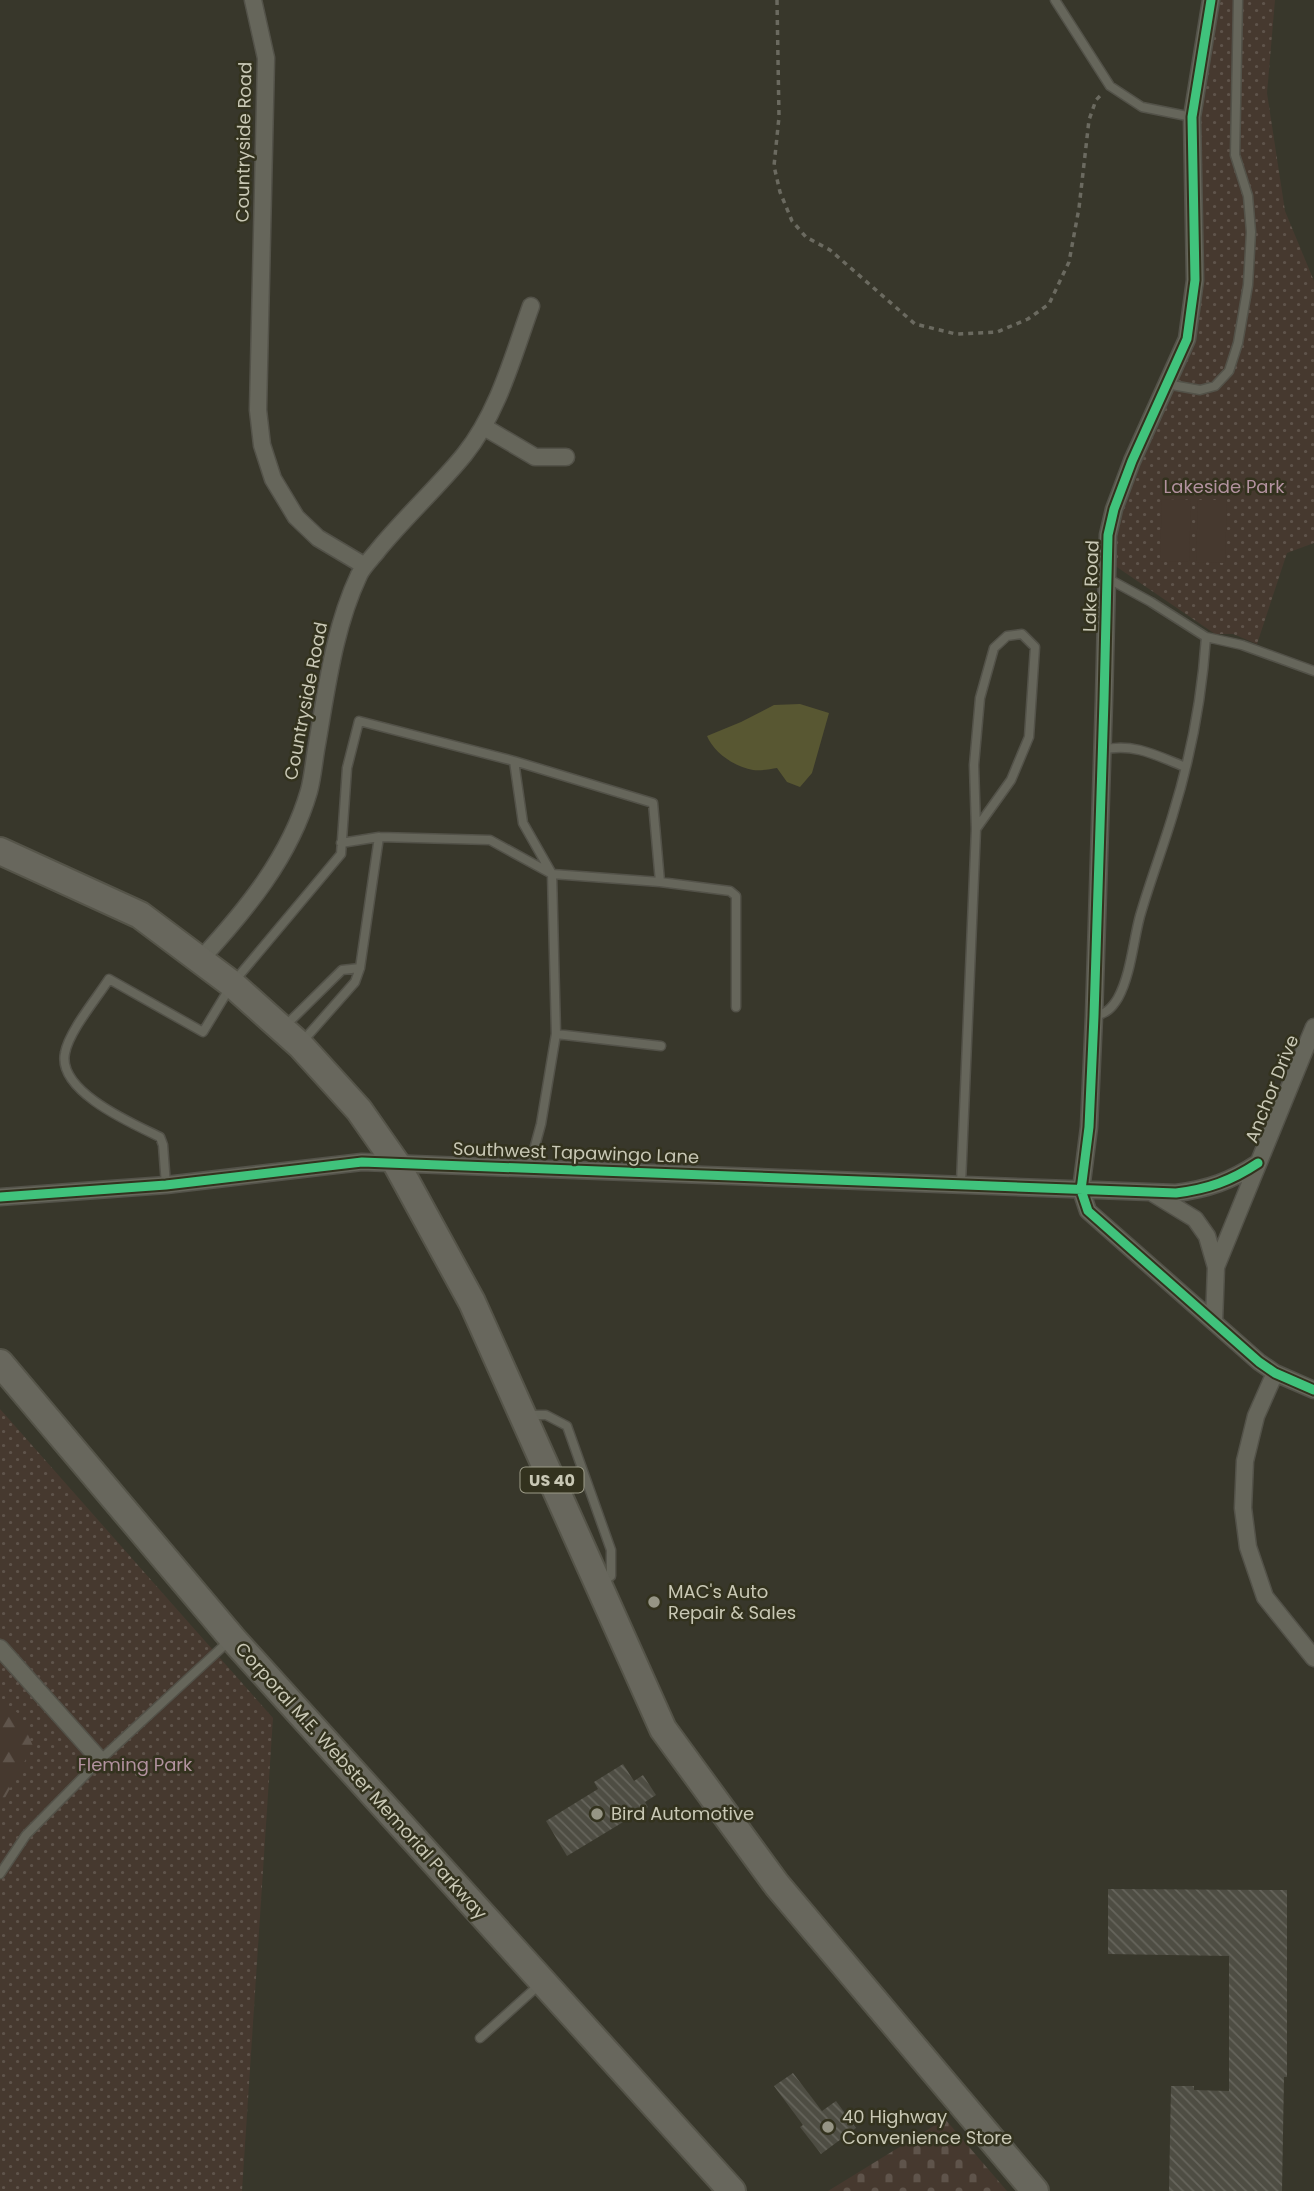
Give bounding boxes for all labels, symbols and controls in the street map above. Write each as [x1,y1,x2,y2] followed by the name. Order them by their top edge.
[230,61,257,223] street label: Countryside Road
[1164,474,1285,499] park label: Lakeside Park
[1076,540,1105,632] street label: Lake Road
[278,620,333,782] street label: Countryside Road
[1239,1031,1305,1146] street label: Anchor Drive
[452,1136,700,1169] street label: Southwest Tapawingo Lane
[520,1468,584,1492] road number: US 40
[668,1579,796,1625] place label: MAC's Auto Repair & Sales
[646,1594,662,1610] marker: MAC's Auto Repair & Sales
[230,1637,493,1925] street label: Corporal M.E. Webster Memorial Parkway
[78,1752,193,1777] park label: Fleming Park
[611,1801,754,1826] place label: Bird Automotive
[589,1806,605,1822] marker: Bird Automotive
[842,2104,1012,2150] place label: 40 Highway Convenience Store
[820,2119,836,2135] marker: 40 Highway Convenience Store

